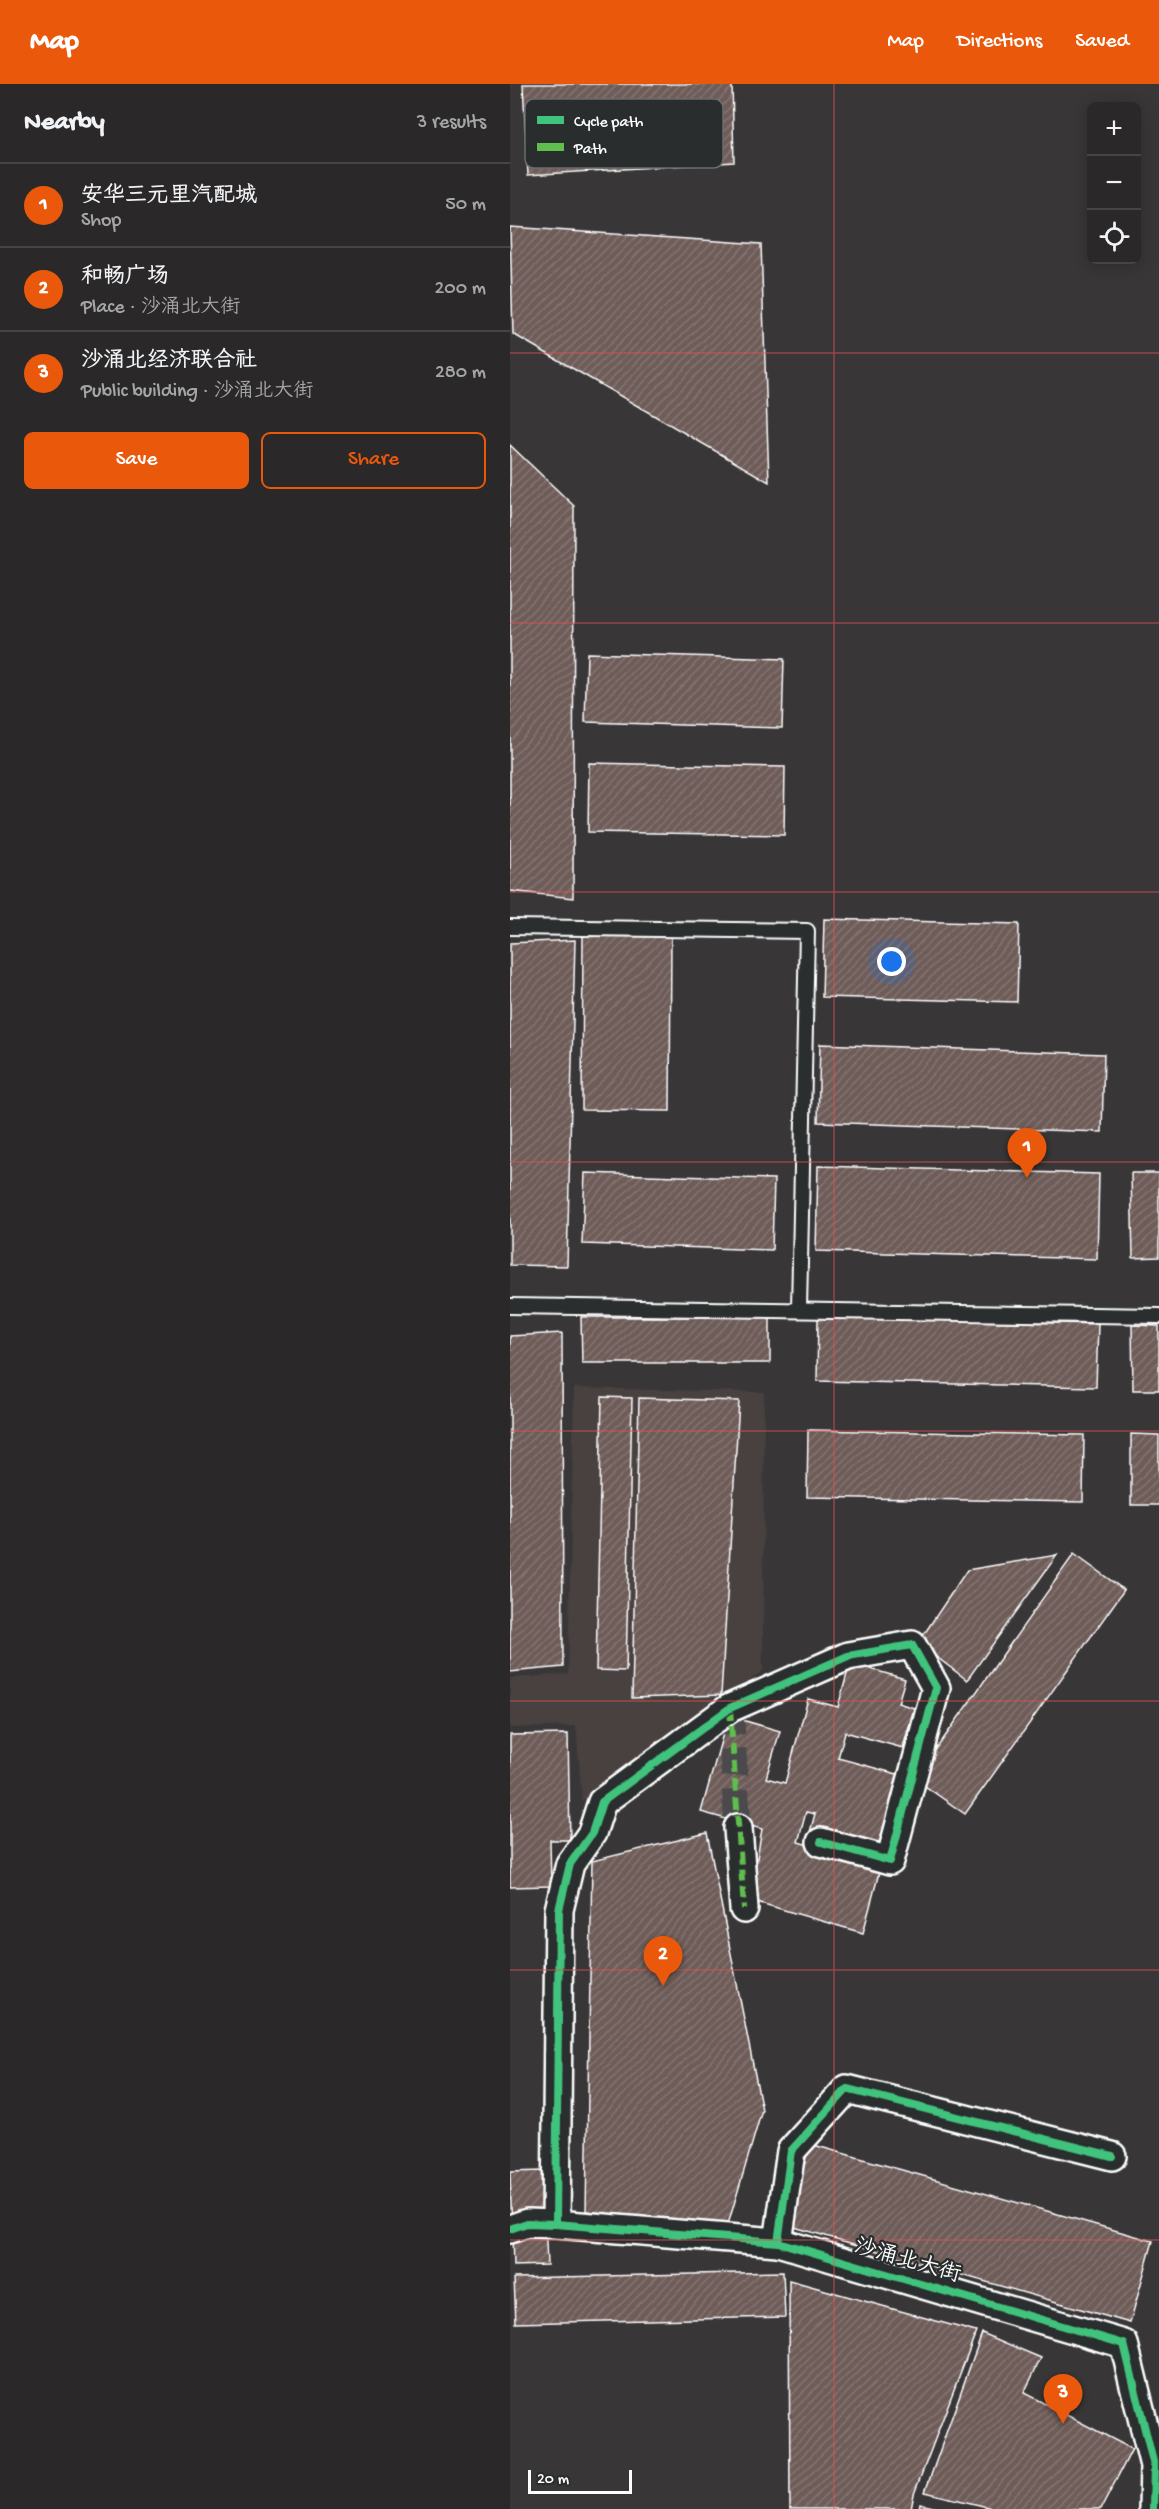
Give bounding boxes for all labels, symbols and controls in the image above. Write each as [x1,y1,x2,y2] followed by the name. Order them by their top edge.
[30,26,79,59] text: Map
[887,30,924,55] text: Map
[957,30,1042,55] text: Directions
[1075,30,1129,55] text: Saved
[525,99,723,168] legend
[1087,102,1141,264] map controls
[1087,102,1141,156] button: +
[24,108,105,139] text: Nearby
[417,112,486,135] text: 3 results
[574,114,644,133] text: Cycle path
[573,141,607,160] text: Path
[1087,156,1141,210] button: −
[81,184,257,210] text: 安华三元里汽配城
[39,194,48,217] text: 1
[445,194,486,217] text: 50 m
[81,210,121,233] text: Shop
[1087,210,1141,264] button: locate
[81,265,169,291] text: 和畅广场
[39,278,48,301] text: 2
[435,278,486,301] text: 200 m
[81,297,240,320] text: Place · 沙涌北大街
[81,349,257,375] text: 沙涌北经济联合社
[38,362,49,385] text: 3
[435,362,486,385] text: 280 m
[81,381,314,404] text: Public building · 沙涌北大街
[24,432,249,489] button: Save
[261,432,486,489] button: Share
[877,947,906,976] your location
[1008,1128,1046,1178] pin: 1
[644,1936,682,1986] pin: 2
[851,2233,964,2290] street label: 沙涌北大街
[1044,2374,1082,2424] pin: 3
[528,2467,632,2494] scale bar
[537,2471,569,2490] text: 20 m

